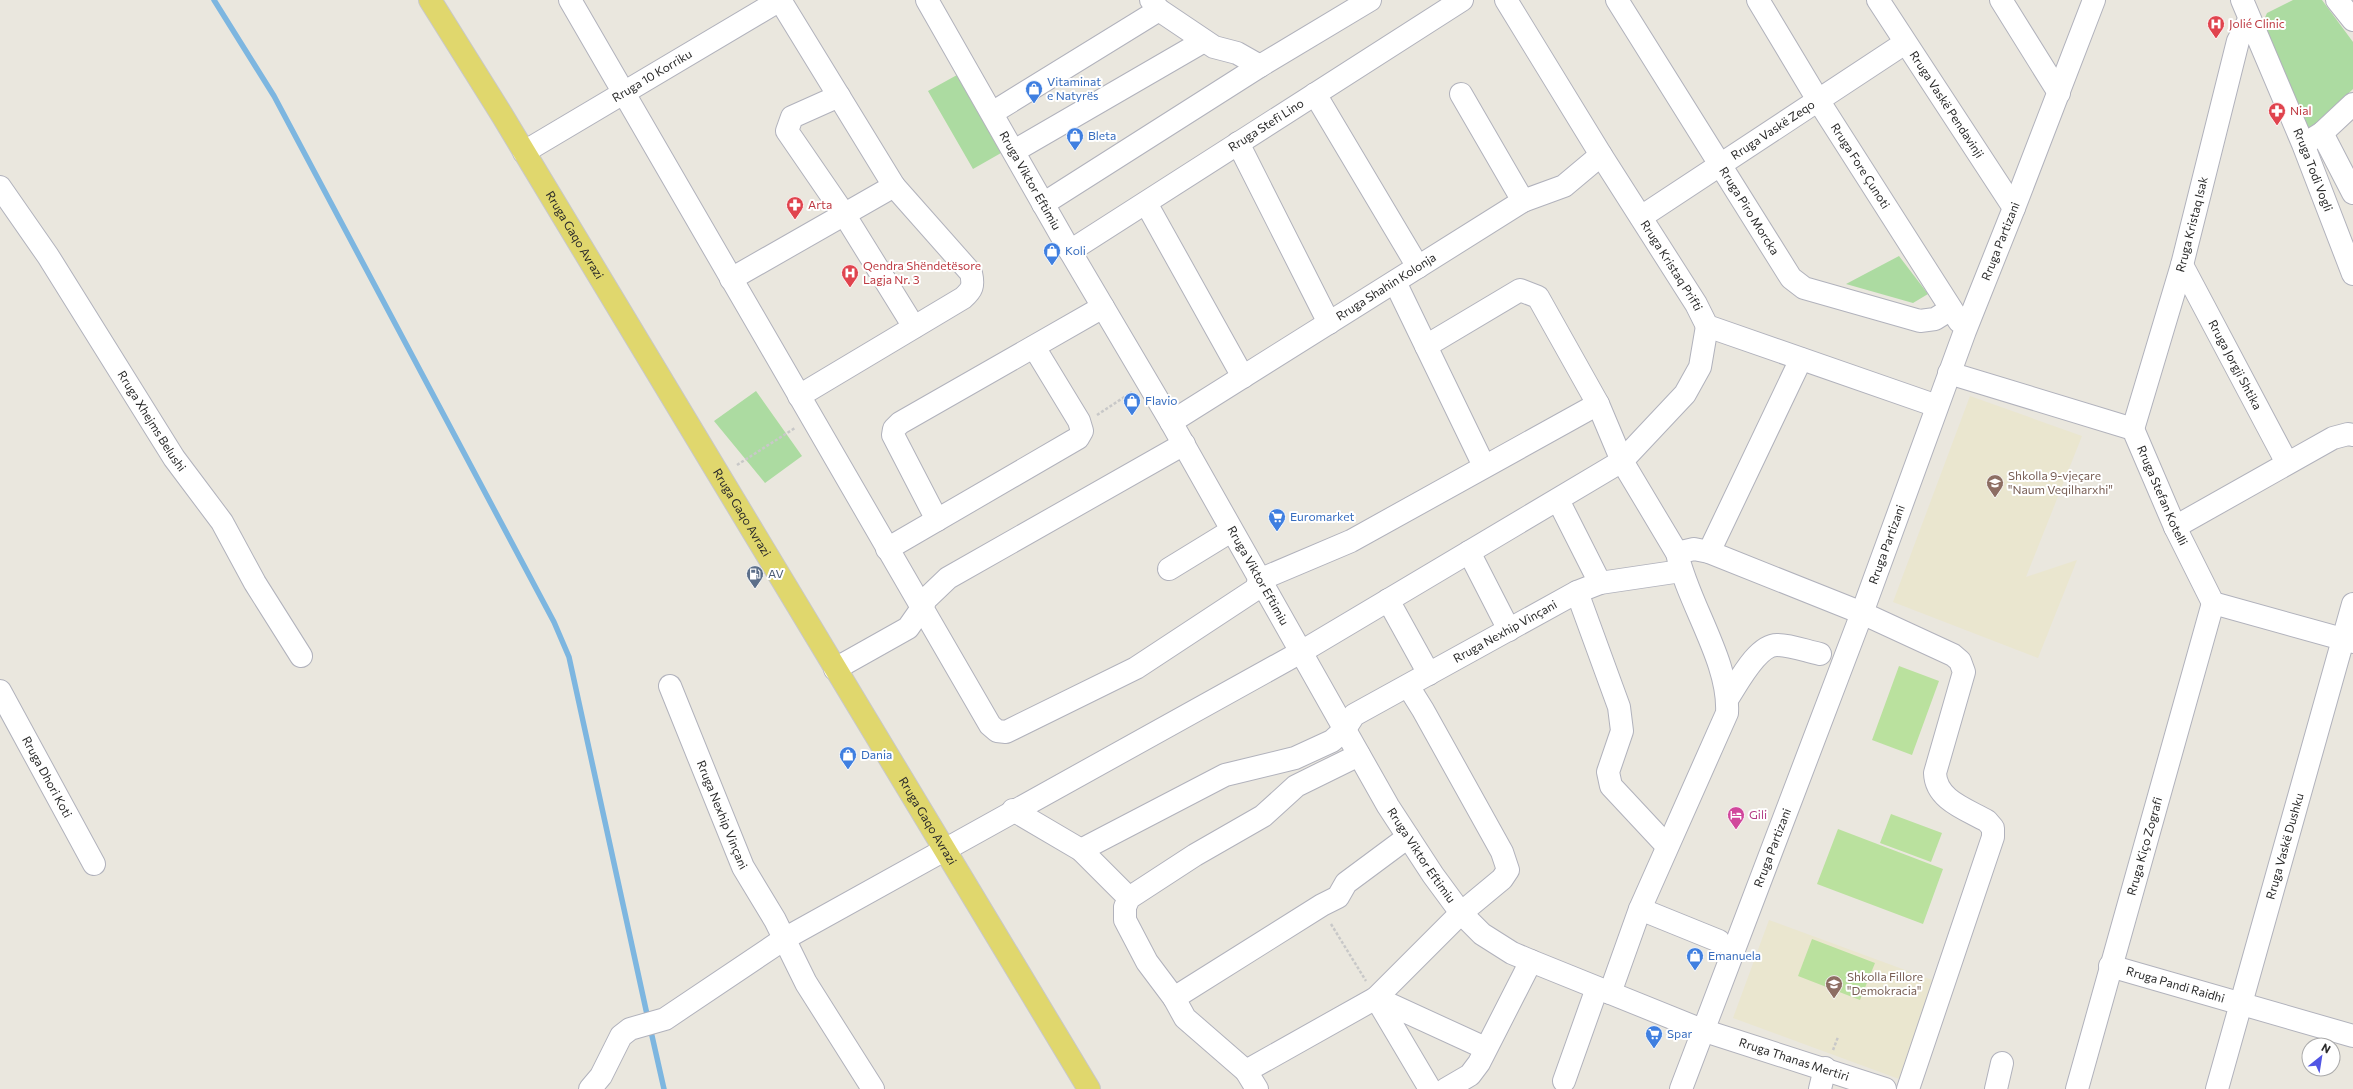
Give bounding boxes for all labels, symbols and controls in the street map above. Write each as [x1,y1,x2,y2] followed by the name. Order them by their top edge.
[2206,14,2226,39] hospital icon: Jolié Clinic
[2229,16,2285,31] place label: Jolié Clinic
[609,46,694,104] street label: Rruga 10 Korriku
[1907,48,1987,160] street label: Rruga Vaskë Pendavinji
[1047,74,1101,102] place label: Vitaminat e Natyrës
[1024,79,1044,104] shop icon: Vitaminat e Natyrës
[1225,95,1306,154] street label: Rruga Stefi Lino
[1728,97,1817,162] street label: Rruga Vaskë Zeqo
[2267,101,2287,126] pharmacy icon: Nial
[2290,103,2311,117] place label: Nial
[1829,120,1893,211] street label: Rruga Fore Çunoti
[1065,126,1085,151] shop icon: Bleta
[2291,126,2336,213] street label: Rruga Todi Vogli
[997,128,1065,232] street label: Rruga Viktor Eftimiu
[1088,128,1116,142] place label: Bleta
[1717,164,1783,257] street label: Rruga Piro Morcka
[2172,174,2210,274] street label: Rruga Kristaq Isak
[543,188,607,281] street label: Rruga Gaqo Avrazi
[785,195,805,220] pharmacy icon: Arta
[808,197,832,211] place label: Arta
[1978,200,2022,282] street label: Rruga Partizani
[1638,217,1706,313] street label: Rruga Kristaq Prifti
[1042,241,1062,266] shop icon: Koli
[1065,243,1086,257] place label: Koli
[1333,250,1438,323] street label: Rruga Shahin Kolonja
[863,258,981,286] place label: Qendra Shëndetësore Lagja Nr. 3
[840,263,860,288] hospital icon: Qendra Shëndetësore Lagja Nr. 3
[2206,317,2265,412] street label: Rruga Jorgji Shtika
[115,368,190,474] street label: Rruga Xhejms Belushi
[1122,391,1142,416] shop icon: Flavio
[1145,393,1177,407] place label: Flavio
[2135,443,2191,548] street label: Rruga Stefan Kotelli
[711,466,774,559] street label: Rruga Gaqo Avrazi
[2008,468,2113,496] place label: Shkolla 9-vjeçare "Naum Veqilharxhi"
[1985,473,2005,498] school or university icon: Shkolla 9-vjeçare "Naum Veqilharxhi"
[1865,503,1907,586] street label: Rruga Partizani
[1267,507,1287,532] supermarket icon: Euromarket
[1290,509,1355,523] place label: Euromarket
[1225,523,1292,627] street label: Rruga Viktor Eftimiu
[745,564,765,589] fuel station icon: AV
[768,566,784,580] place label: AV
[1450,597,1559,665] street label: Rruga Nexhip Vinçani
[20,734,75,820] street label: Rruga Dhori Koti
[838,745,858,770] shop icon: Dania
[861,747,892,761] place label: Dania
[695,758,751,872] street label: Rruga Nexhip Vinçani
[897,774,960,867] street label: Rruga Gaqo Avrazi
[2262,791,2306,901] street label: Rruga Vaskë Dushku
[2124,795,2164,897] street label: Rruga Kiço Zografi
[1385,805,1459,905] street label: Rruga Viktor Eftimiu
[1726,805,1746,830] hotel icon: Gili
[1750,806,1793,889] street label: Rruga Partizani
[1749,807,1767,821] place label: Gili
[1685,946,1705,971] shop icon: Emanuela
[1708,948,1761,962] place label: Emanuela
[2125,963,2227,1005] street label: Rruga Pandi Raidhi
[1847,969,1923,997] place label: Shkolla Fillore "Demokracia"
[1824,974,1844,999] school or university icon: Shkolla Fillore "Demokracia"
[1644,1024,1664,1049] supermarket icon: Spar
[1667,1026,1692,1040] place label: Spar
[1737,1034,1851,1083] street label: Rruga Thanas Mertiri
[2301,1037,2341,1077] north arrow
[2319,1040,2333,1056] text: N

